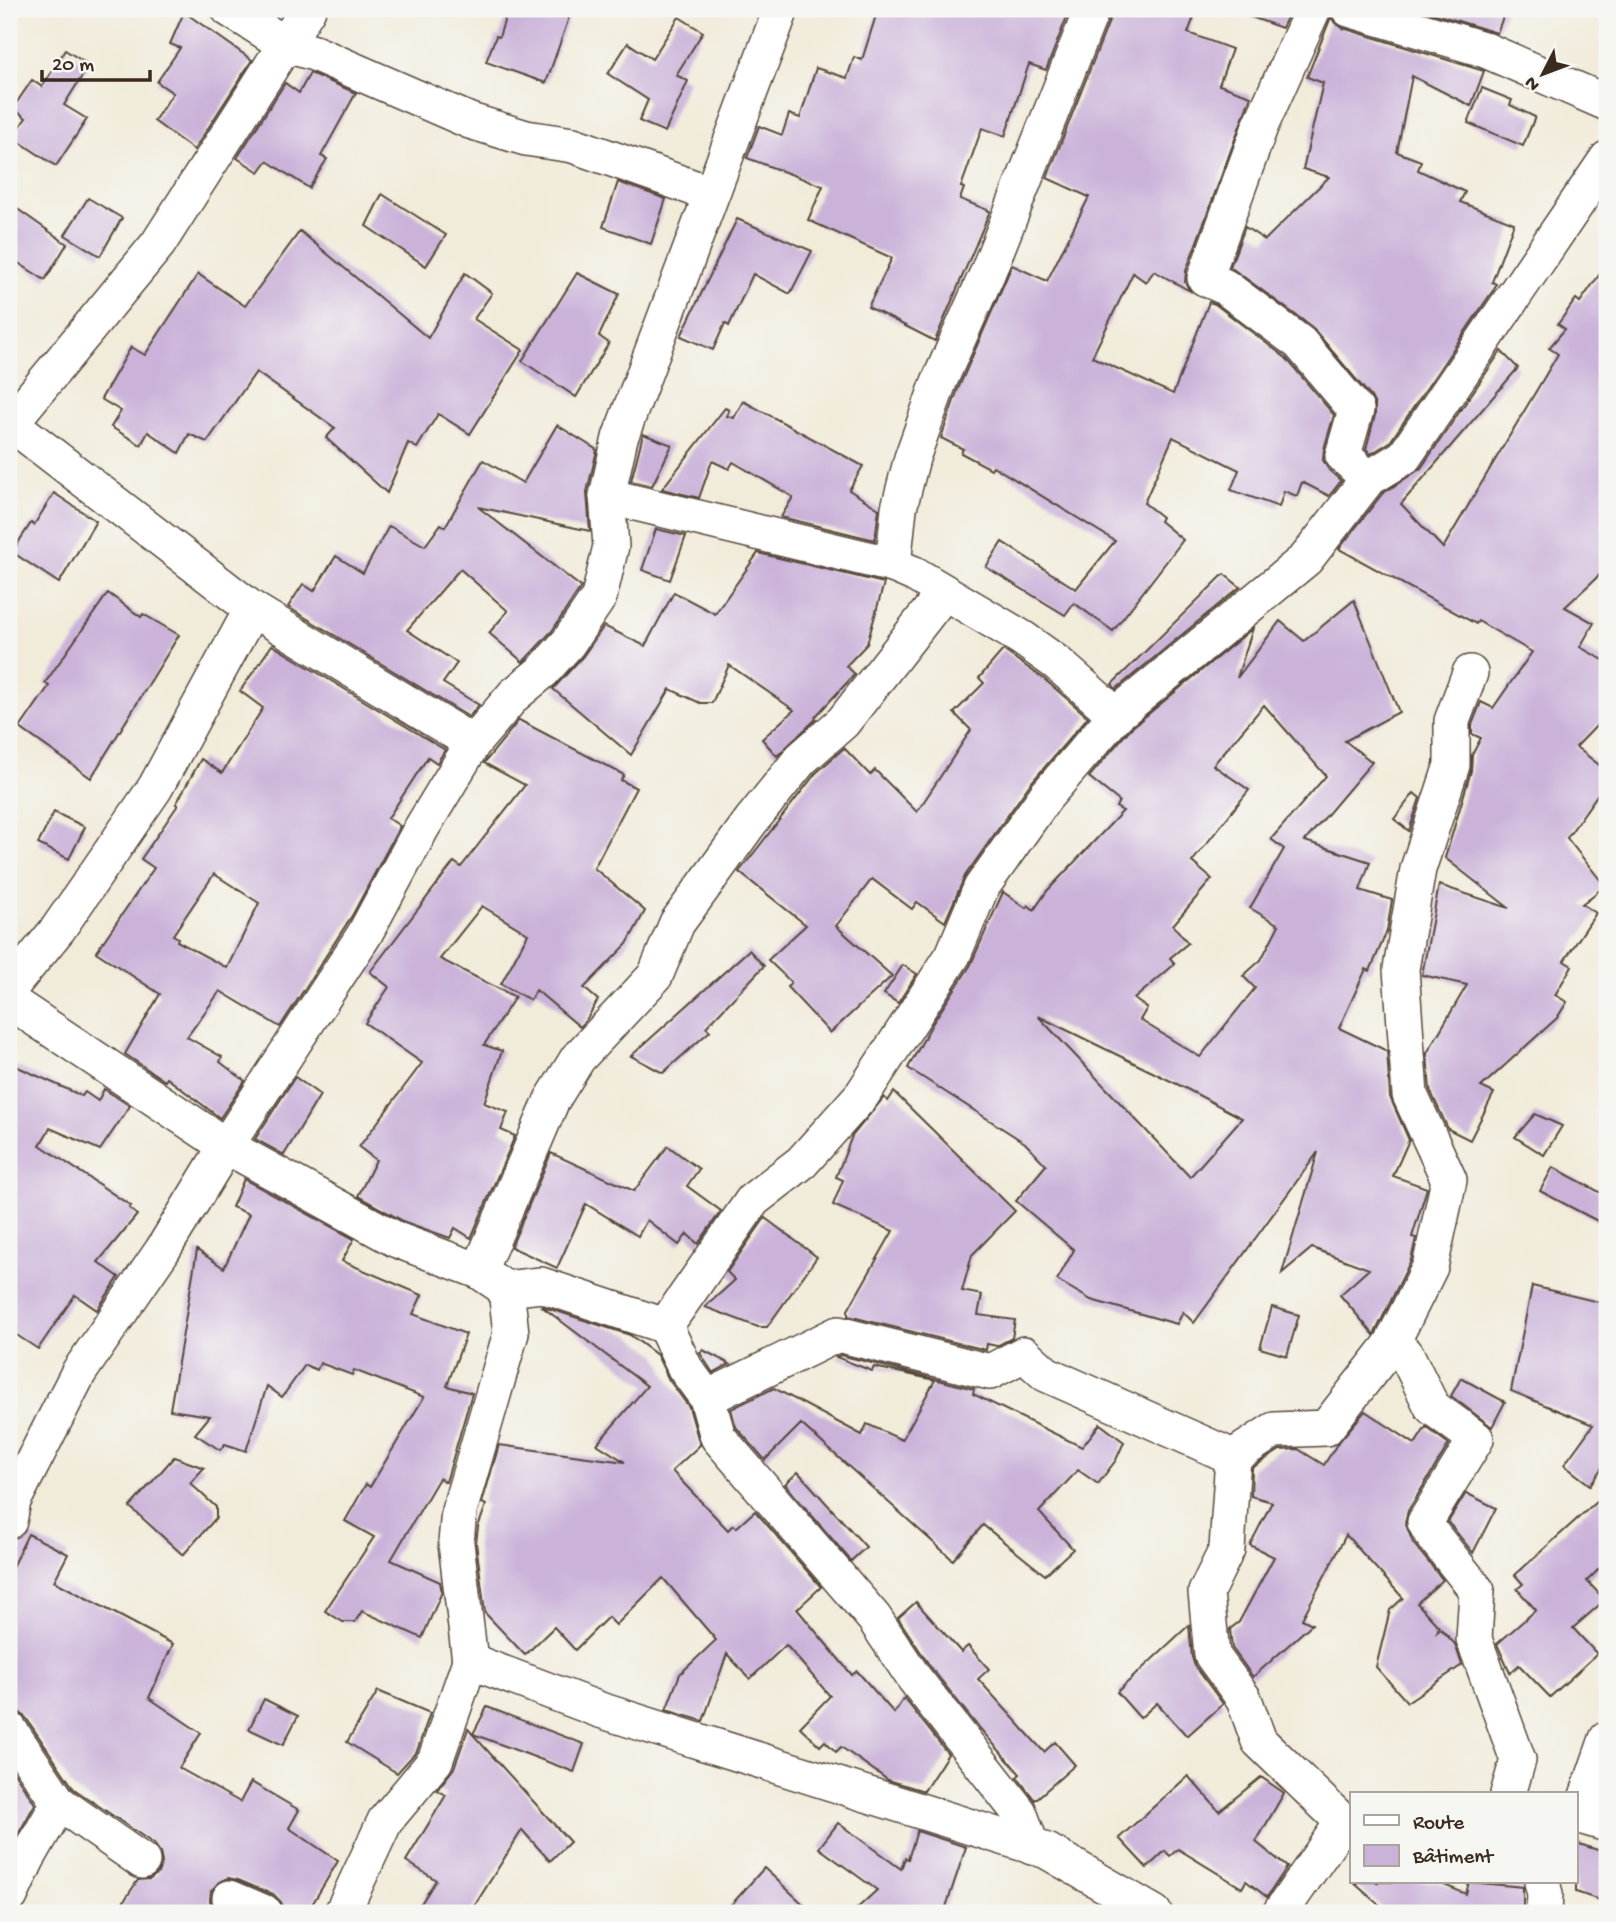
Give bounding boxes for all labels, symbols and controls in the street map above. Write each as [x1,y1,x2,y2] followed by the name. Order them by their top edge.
[42,38,150,82] scale bar
[1508,38,1578,108] north arrow
[52,54,94,79] text: 20 m
[1520,71,1546,95] text: N
[1350,1792,1578,1884] legend
[1413,1812,1465,1837] text: Route
[1412,1846,1495,1871] text: Bâtiment

